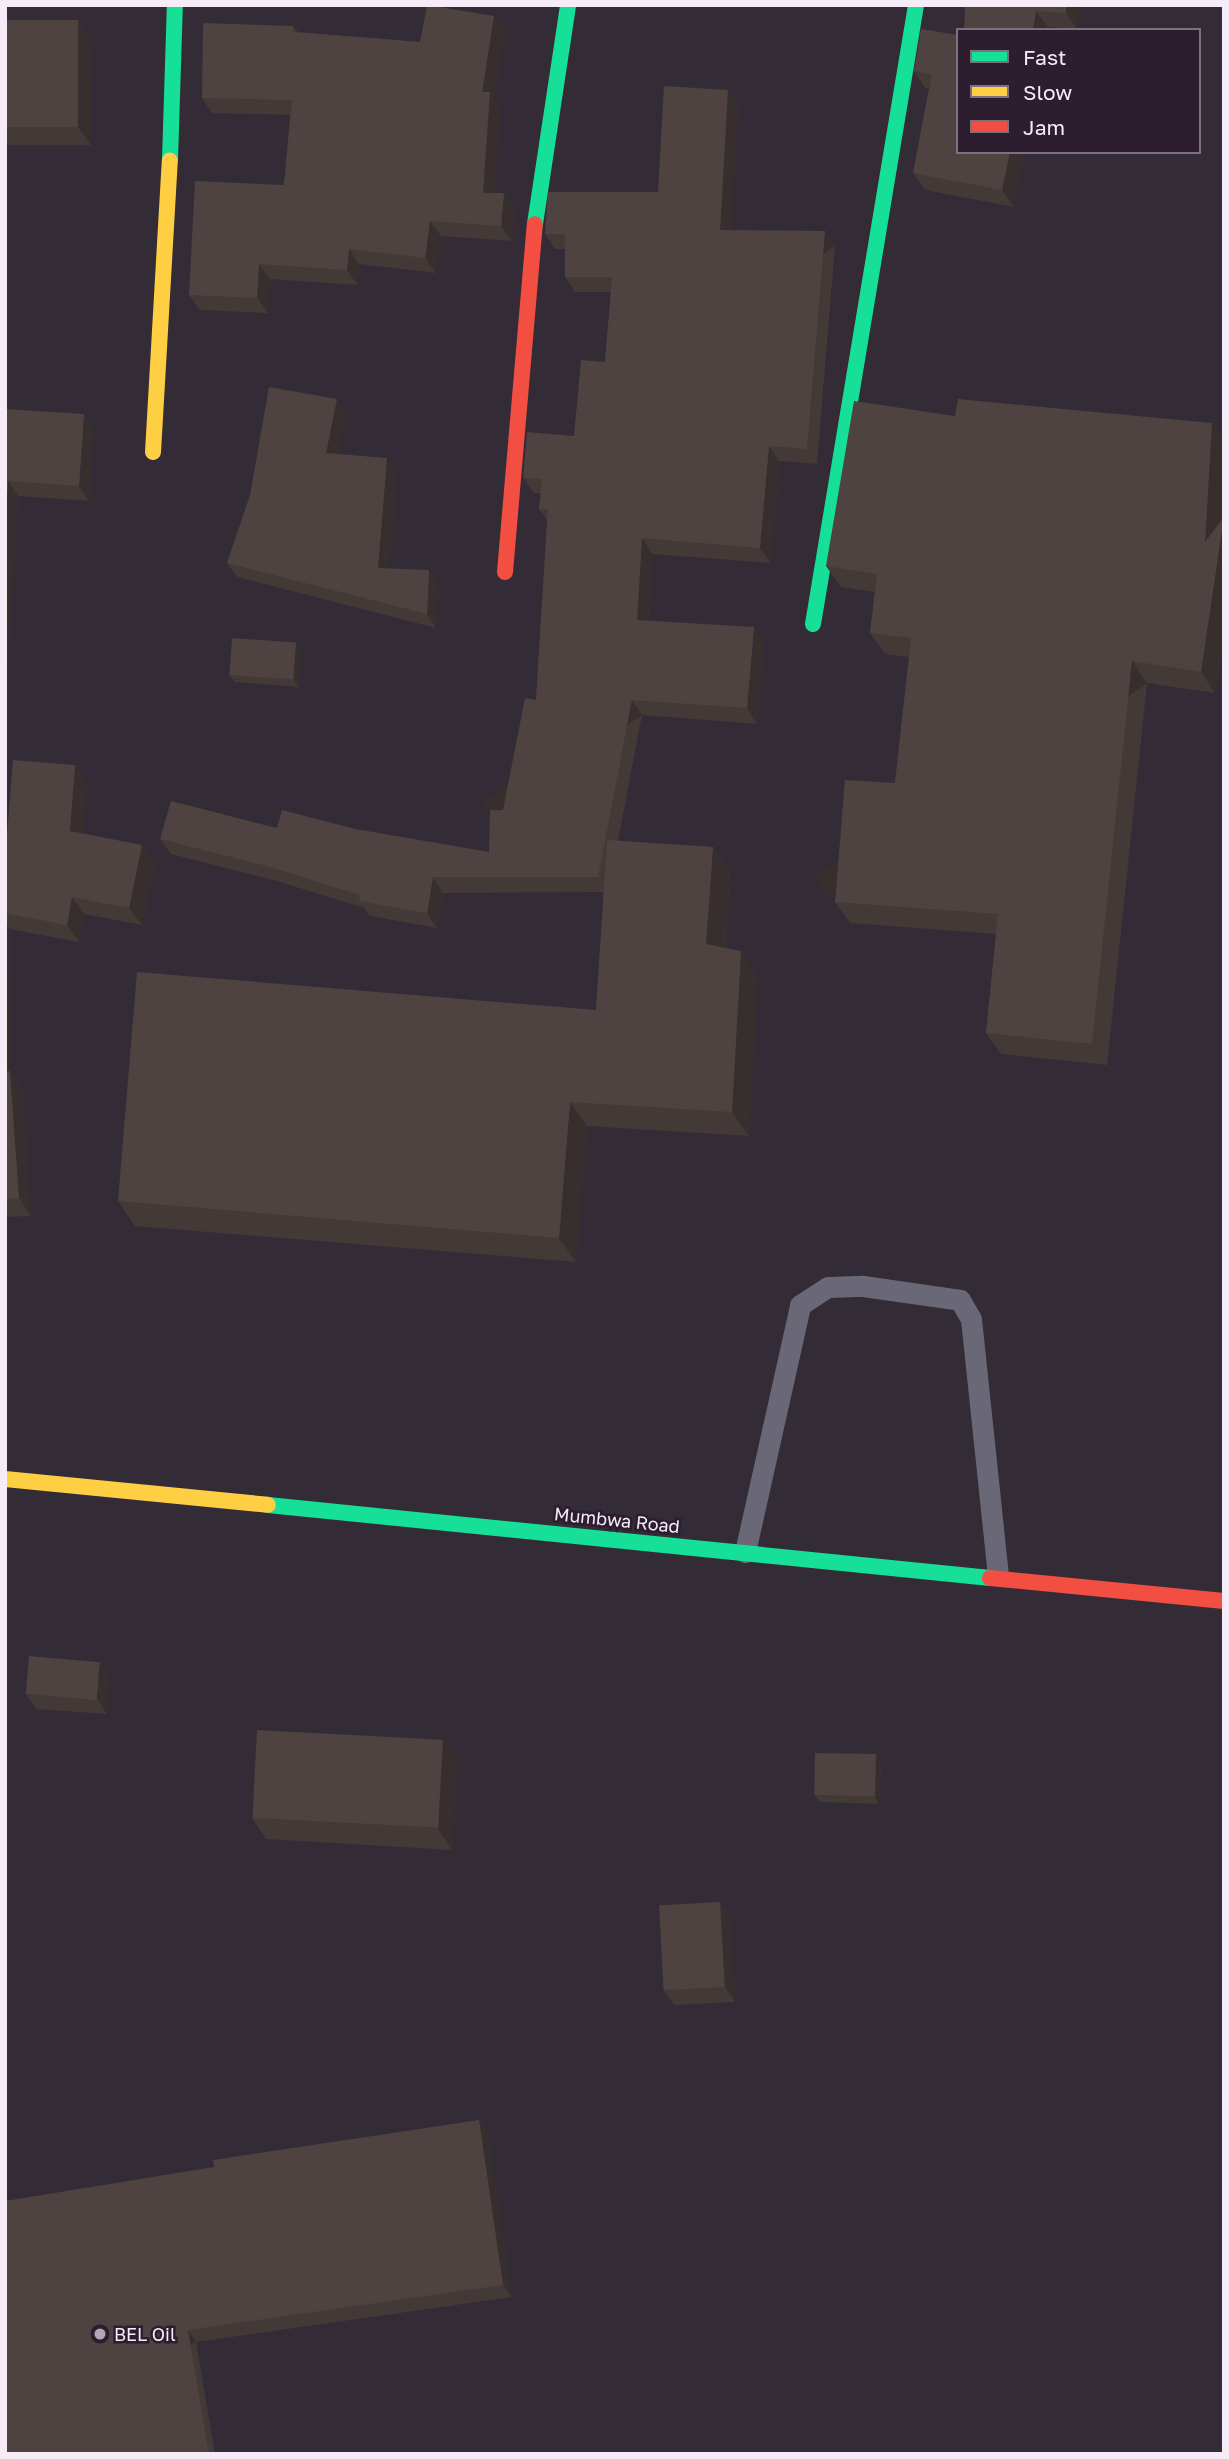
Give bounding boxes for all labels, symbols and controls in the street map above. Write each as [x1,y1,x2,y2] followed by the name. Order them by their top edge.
[956,28,1201,154] legend
[1023,44,1066,70] text: Fast
[1023,79,1072,105] text: Slow
[1023,114,1065,140] text: Jam
[553,1503,681,1537] street label: Mumbwa Road
[114,2323,176,2345] place label: BEL Oil
[92,2326,108,2342] marker: BEL Oil

